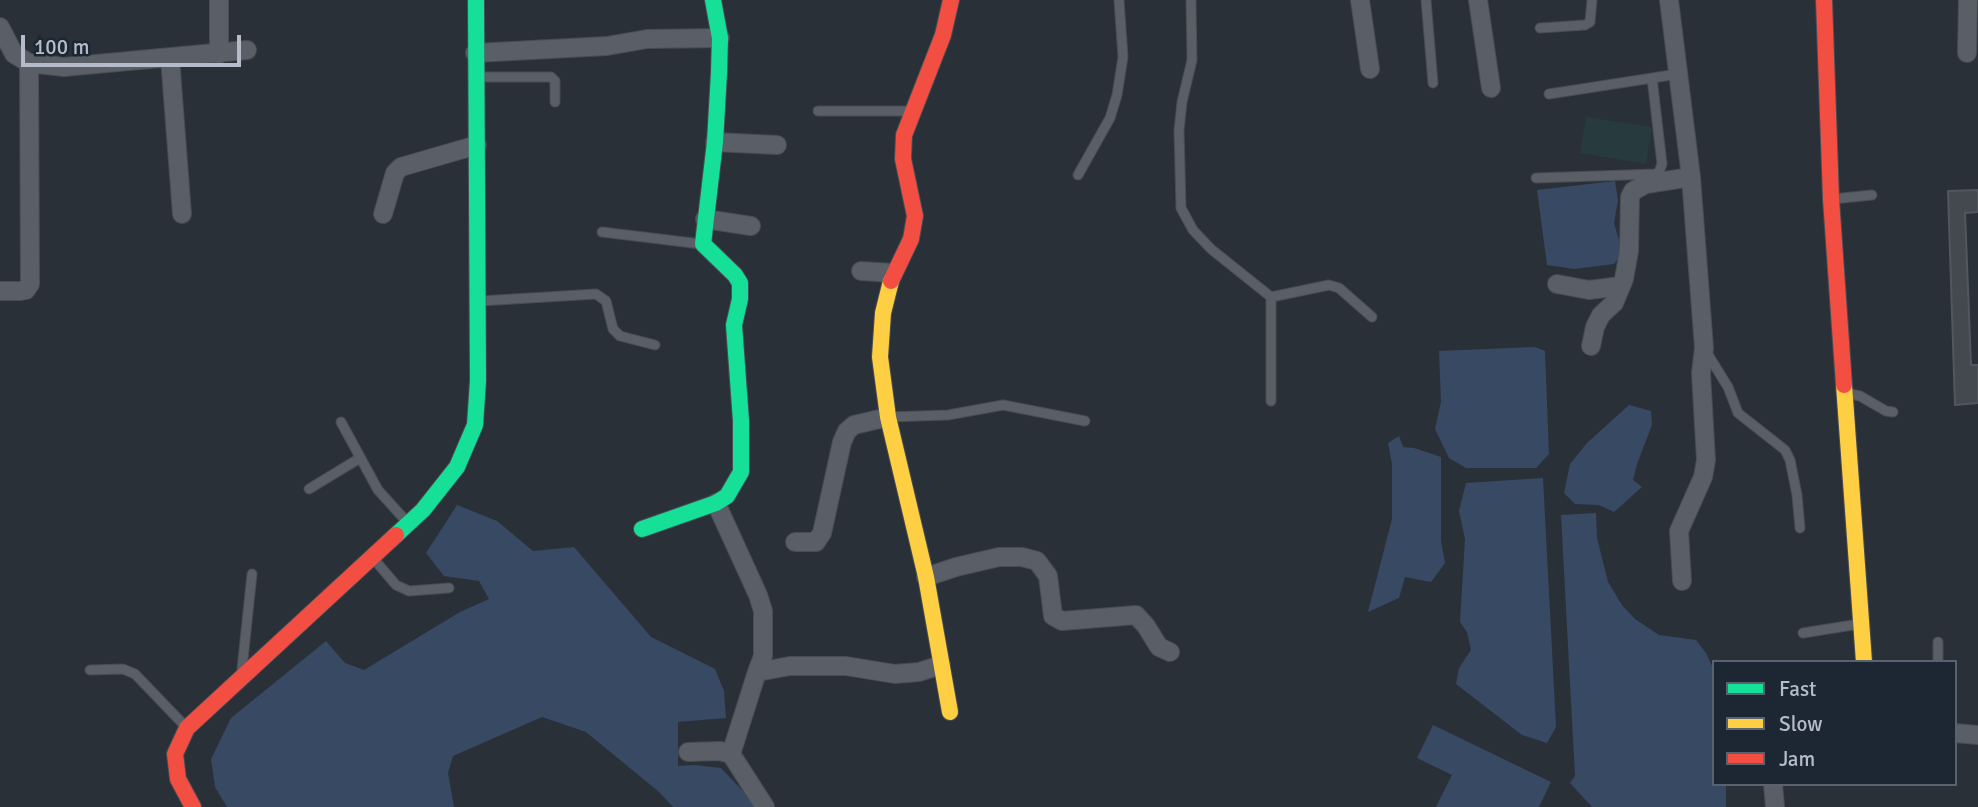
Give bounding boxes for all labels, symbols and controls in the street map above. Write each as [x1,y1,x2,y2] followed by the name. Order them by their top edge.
[24,21,245,65] scale bar
[34,34,89,60] text: 100 m
[1712,660,1957,786] legend
[1779,676,1816,702] text: Fast
[1779,711,1823,737] text: Slow
[1779,746,1815,772] text: Jam

